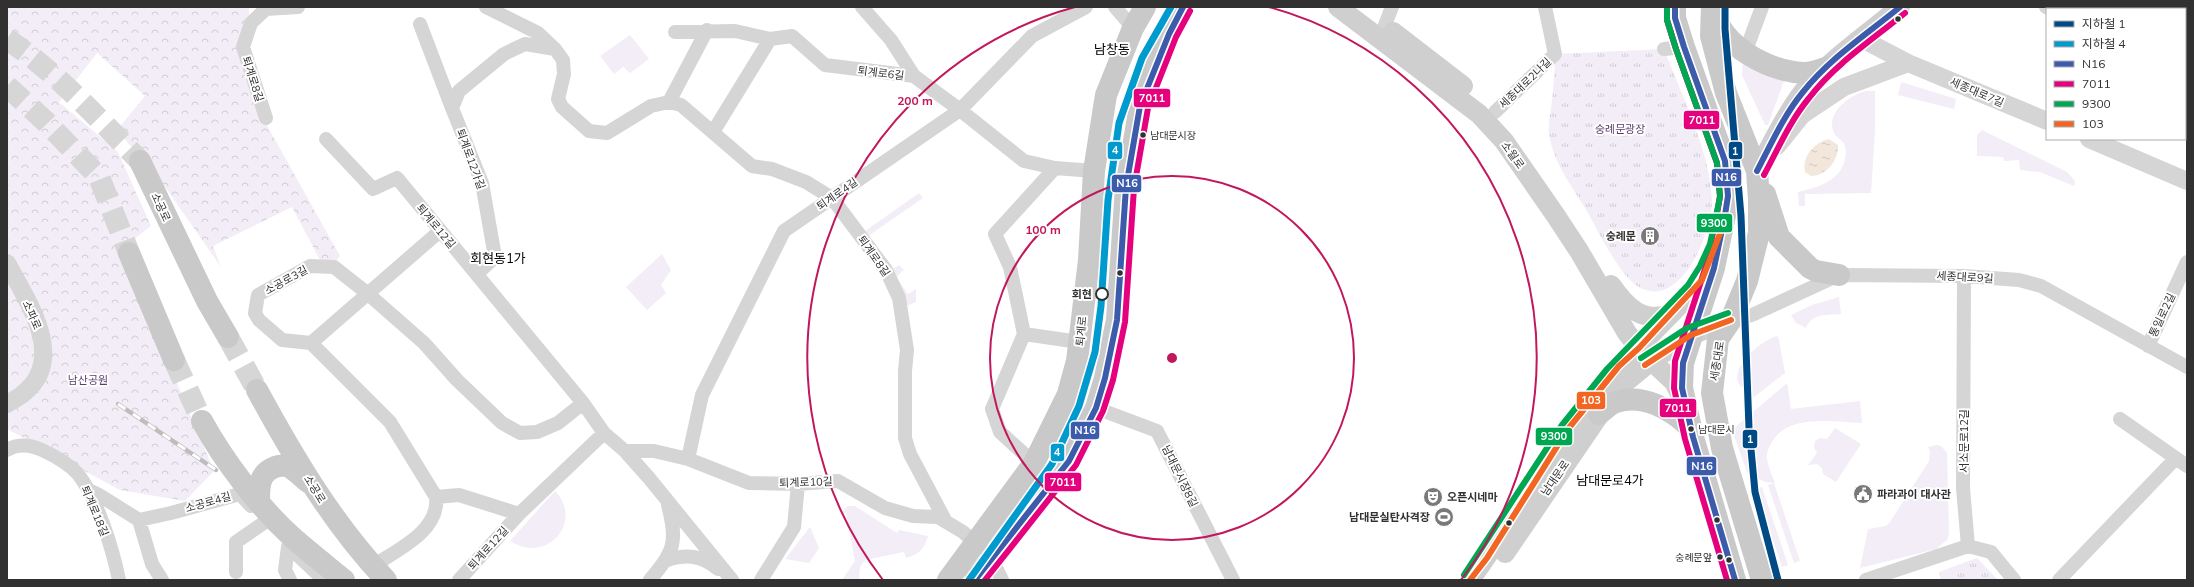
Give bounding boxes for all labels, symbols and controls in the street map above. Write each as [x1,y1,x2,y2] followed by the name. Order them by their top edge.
[2046,8,2186,140] legend
[1893,14,1903,24] unlabelled marker
[2082,16,2125,31] text: 지하철 1
[2082,36,2125,51] text: 지하철 4
[1094,41,1130,57] district label: 남창동
[239,54,267,104] street label: 퇴계로8길
[1496,55,1554,111] street label: 세종대로2나길
[2082,56,2105,71] text: N16
[857,63,905,83] street label: 퇴계로6길
[1948,74,2006,110] street label: 세종대로7길
[2082,76,2111,91] text: 7011
[1133,88,1171,108] line badge: 7011
[1139,91,1166,105] text: 7011
[897,93,933,108] text: 200 m
[2082,96,2111,111] text: 9300
[1683,110,1720,130] line badge: 7011
[1689,113,1716,127] text: 7011
[2082,116,2104,131] text: 103
[1595,122,1645,136] park label: 숭례문광장
[454,127,488,191] street label: 퇴계로12가길
[1150,129,1196,142] place label: 남대문시장
[1138,130,1148,140] marker: 남대문시장
[1498,139,1528,171] street label: 소월로
[1107,141,1123,160] line badge: 4
[1728,141,1743,160] line badge: 1
[1112,143,1119,157] text: 4
[1732,144,1739,158] text: 1
[1711,168,1742,187] line badge: N16
[1715,170,1737,184] text: N16
[1111,174,1142,193] line badge: N16
[814,175,860,213] street label: 퇴계로4길
[1116,176,1138,190] text: N16
[148,190,174,224] street label: 소공로
[413,201,459,251] street label: 퇴계로12길
[1696,213,1733,233] line badge: 9300
[1701,216,1728,230] text: 9300
[1025,222,1061,237] text: 100 m
[1639,225,1661,247] building icon: 숭례문
[1606,229,1636,243] place label: 숭례문
[855,233,893,279] street label: 퇴계로8길
[470,250,526,266] district label: 회현동1가
[262,262,310,298] street label: 소공로3길
[1115,268,1125,278] unlabelled marker
[1936,269,1994,285] street label: 세종대로9길
[1072,287,1092,301] place label: 회현
[1095,287,1109,301] marker: 회현
[2146,291,2178,339] street label: 통일로2길
[19,298,45,332] street label: 소파로
[1072,315,1090,347] street label: 퇴계로
[1707,340,1727,382] street label: 세종대로
[1165,351,1179,365] centre of rings
[68,373,108,387] park label: 남산공원
[1576,391,1606,410] line badge: 103
[1581,393,1601,407] text: 103
[1659,398,1697,418] line badge: 7011
[1665,401,1692,415] text: 7011
[1957,409,1971,473] street label: 서소문로12길
[1070,421,1100,440] line badge: N16
[1074,423,1096,437] text: N16
[1698,423,1735,436] place label: 남대문시
[1686,424,1696,434] marker: 남대문시
[1535,427,1573,446] line badge: 9300
[1541,429,1568,443] text: 9300
[1742,429,1758,449] line badge: 1
[1747,432,1754,446] text: 1
[1050,443,1065,462] line badge: 4
[1159,443,1201,509] street label: 남대문시장8길
[1054,445,1061,459] text: 4
[1686,456,1717,476] line badge: N16
[1538,457,1572,499] street label: 남대문로
[1691,459,1713,473] text: N16
[301,472,329,506] street label: 소공로
[1044,472,1082,492] line badge: 7011
[1576,472,1644,488] district label: 남대문로4가
[779,474,833,490] street label: 퇴계로10길
[1050,475,1077,489] text: 7011
[1852,483,1874,505] public building icon: 파라과이 대사관
[78,484,112,538] street label: 퇴계로18길
[1422,486,1444,508] theatre icon: 오픈시네마
[1877,487,1951,501] place label: 파라과이 대사관
[183,489,233,515] street label: 소공로4길
[1447,490,1498,504] place label: 오픈시네마
[1433,506,1455,528] sports icon: 남대문실탄사격장
[1349,510,1430,524] place label: 남대문실탄사격장
[1712,515,1722,525] unlabelled marker
[1504,518,1514,528] unlabelled marker
[465,523,511,573] street label: 퇴계로12길
[1675,551,1712,564] place label: 숭례문앞
[1715,552,1725,562] marker: 숭례문앞
[1724,555,1734,565] unlabelled marker

